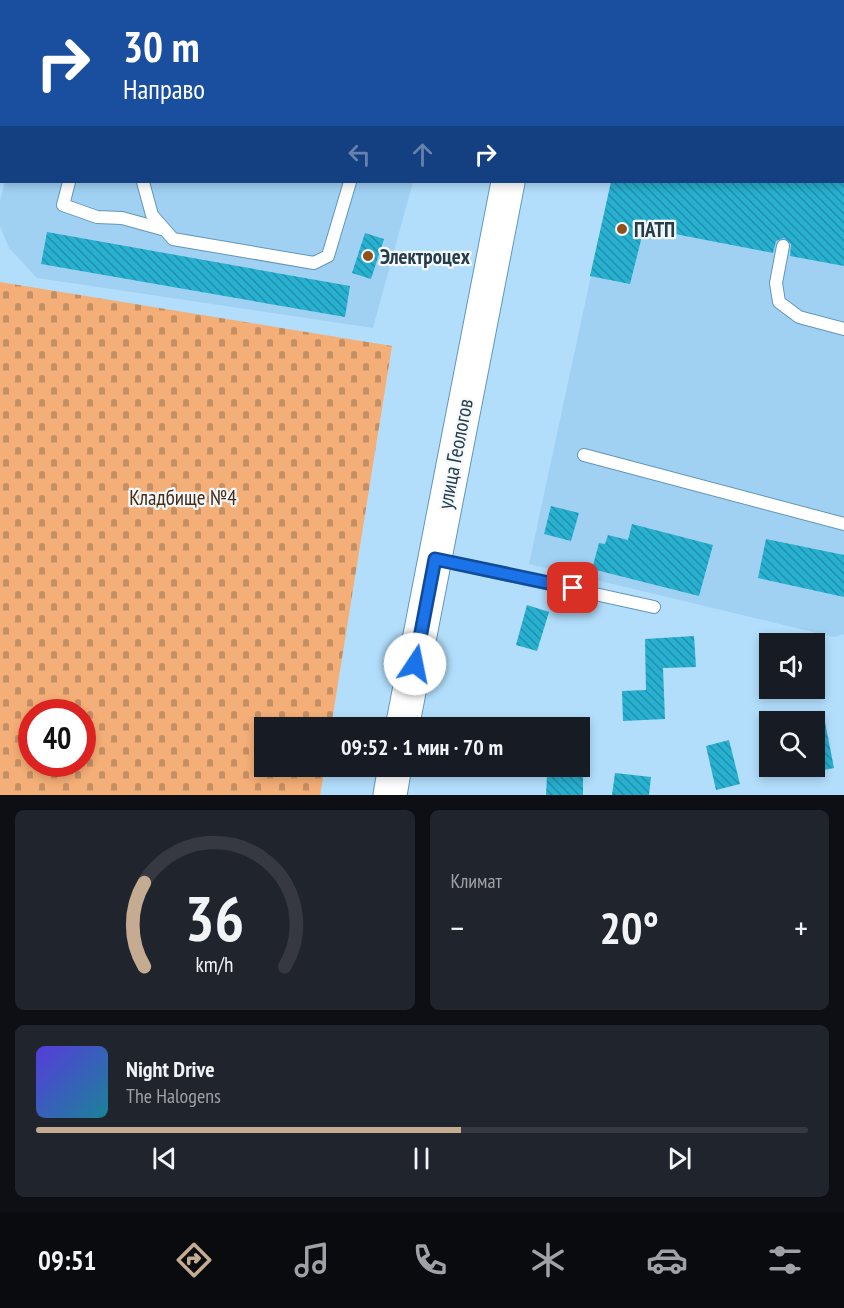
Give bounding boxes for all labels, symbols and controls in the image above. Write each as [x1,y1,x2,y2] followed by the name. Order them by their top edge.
[123,19,200,74] text: 30 m
[24,24,102,102] icon: right
[123,72,205,106] text: Направо
[343,138,376,171] icon: left
[406,138,439,171] icon: ahead
[469,138,502,171] icon: right
[634,216,675,243] place label: ПАТП
[615,222,629,236] marker: ПАТП
[380,243,471,270] place label: Электроцех
[361,249,375,263] marker: Электроцех
[431,397,479,511] street label: улица Геологов
[129,484,237,511] park label: Кладбище №4
[547,562,598,613] pin
[556,571,589,604] icon: arrive
[383,632,447,696] position arrow
[759,633,825,777] map controls
[759,633,825,699] button: sound
[18,699,96,777] speed limit sign: 40
[759,711,825,777] button: search
[341,733,503,761] text: 09:52 · 1 мин · 70 m
[451,868,502,894] text: Климат
[185,877,245,958] text: 36
[600,898,659,956] text: 20°
[451,906,464,949] text: −
[794,906,808,949] text: +
[196,950,234,978] text: km/h
[126,1055,215,1083] text: Night Drive
[126,1083,221,1109] text: The Halogens
[148,1142,181,1175] icon: previous
[405,1142,438,1175] icon: pause
[663,1142,696,1175] icon: next
[173,1239,215,1281] icon: directions
[291,1239,333,1281] icon: music
[409,1239,451,1281] icon: phone
[527,1239,569,1281] icon: climate
[646,1239,688,1281] icon: car
[764,1239,806,1281] icon: filters
[38,1243,97,1277] text: 09:51

